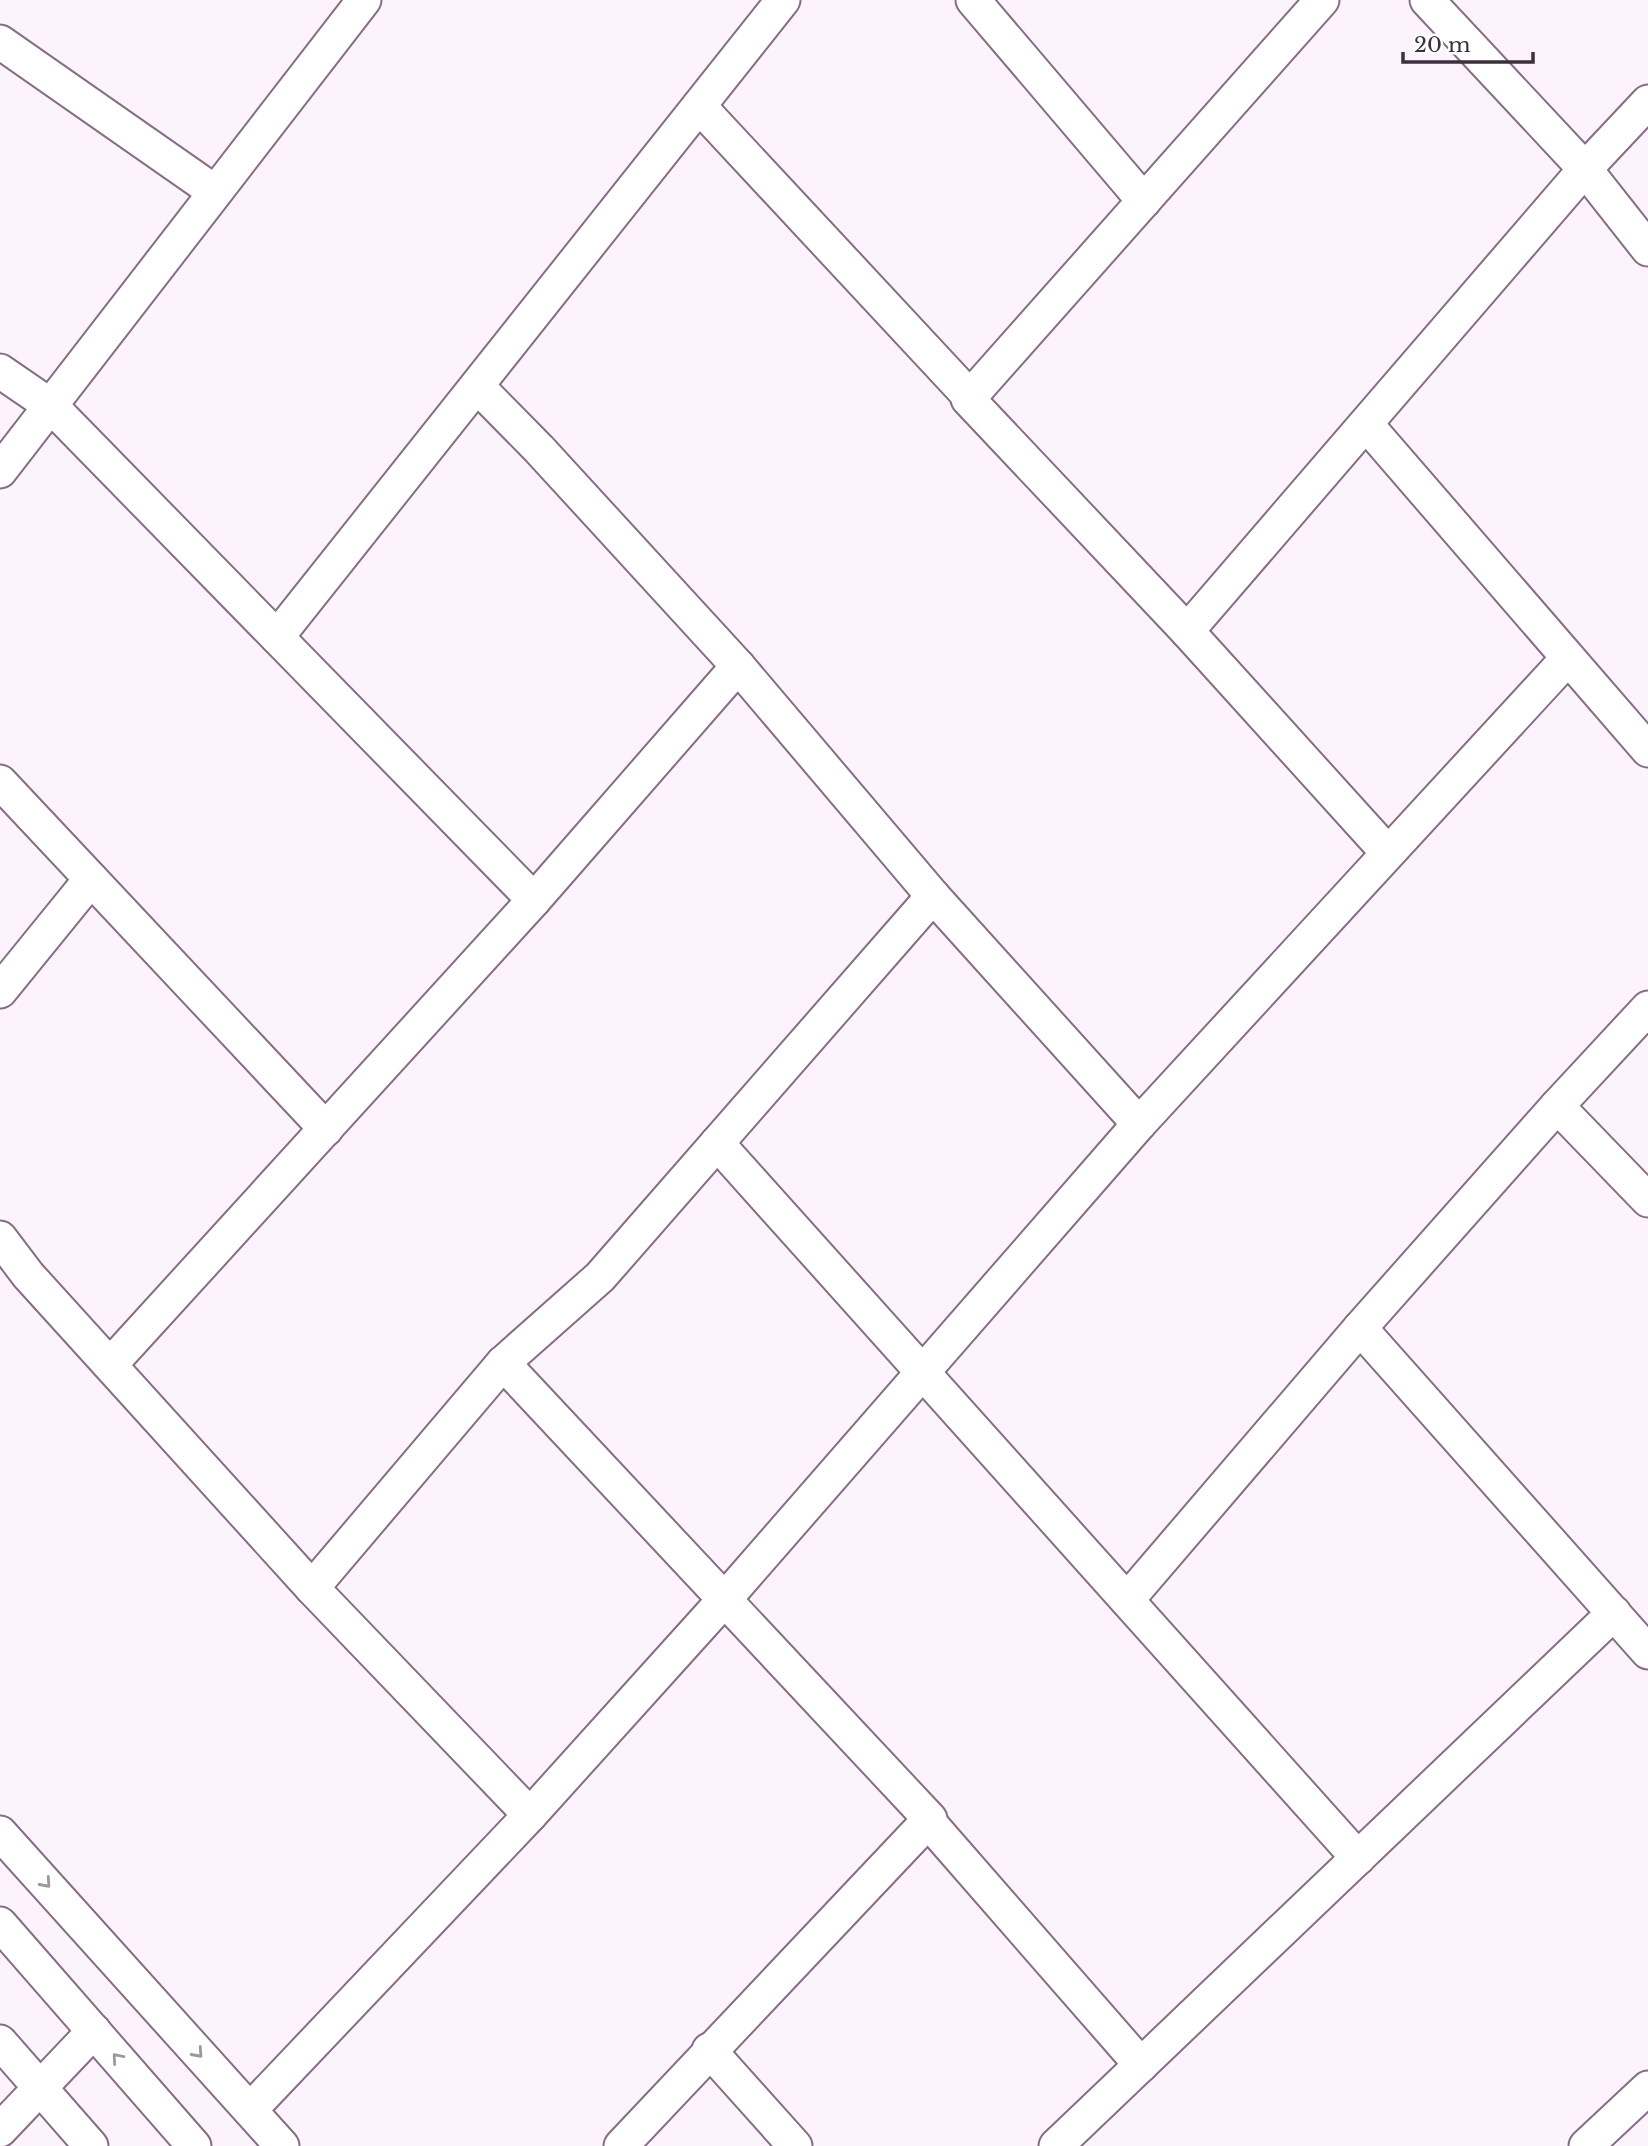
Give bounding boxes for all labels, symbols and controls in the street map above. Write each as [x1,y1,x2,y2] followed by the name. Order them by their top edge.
[1403,21,1532,65] scale bar
[1414,32,1471,58] text: 20 m
[37,1875,50,1888] one-way arrow
[189,2044,202,2057] one-way arrow
[113,2053,125,2066] one-way arrow

